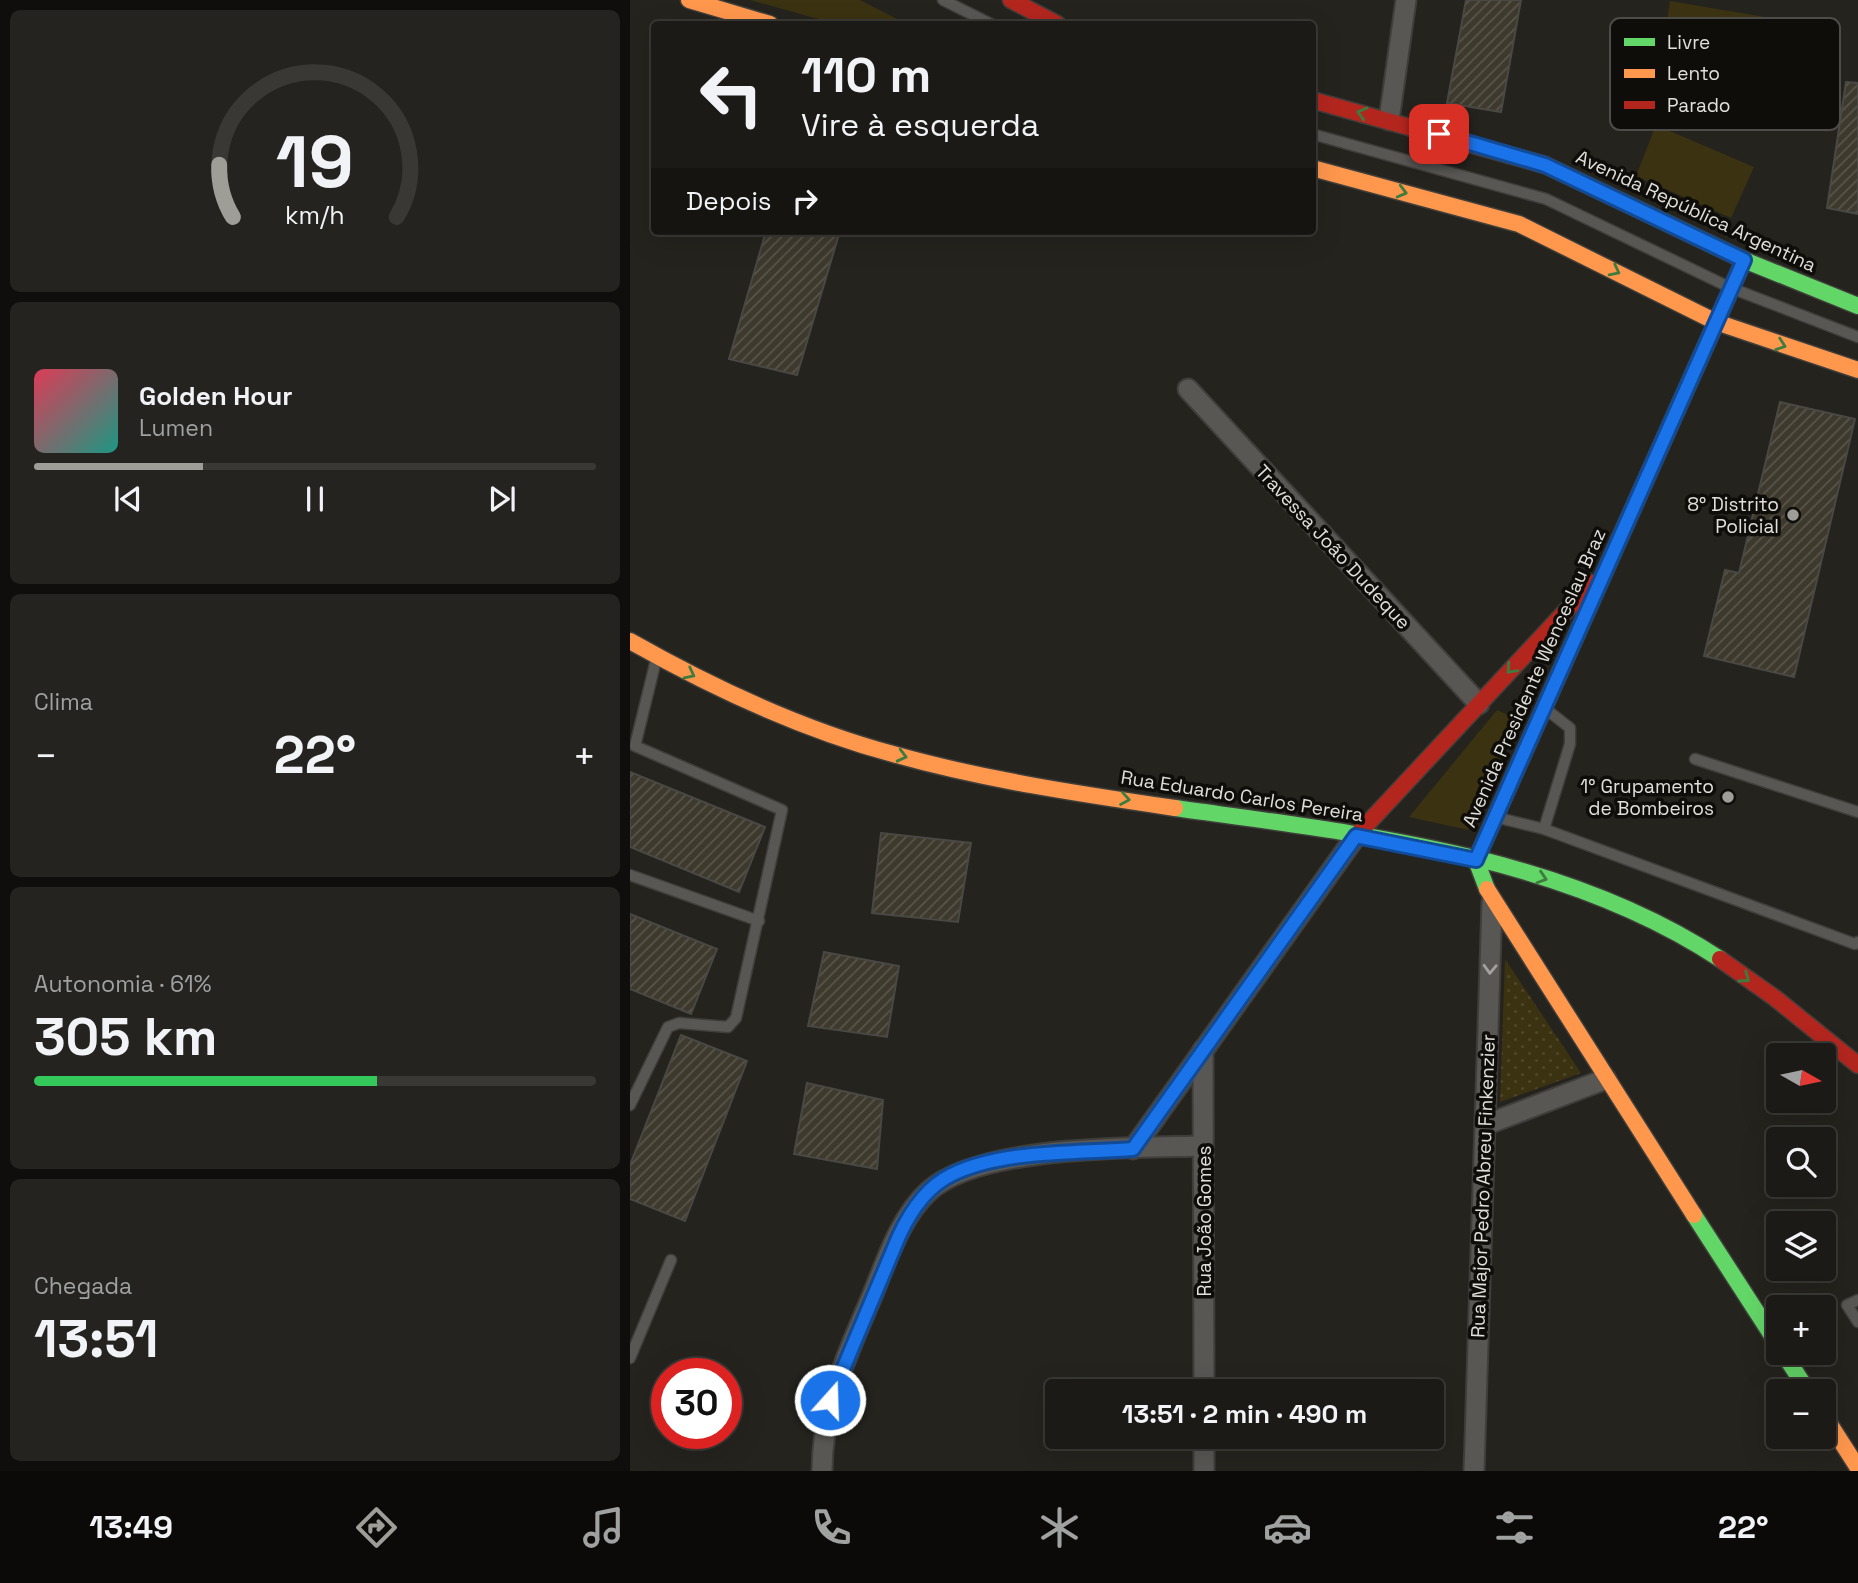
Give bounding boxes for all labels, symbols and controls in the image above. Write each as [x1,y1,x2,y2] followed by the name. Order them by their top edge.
[1610,18,1840,130] legend
[1667,30,1710,55] text: Livre
[801,44,931,106] text: 110 m
[686,49,777,140] icon: left
[1667,61,1720,86] text: Lento
[1667,93,1731,118] text: Parado
[1409,104,1469,164] pin
[801,105,1039,145] text: Vire à esquerda
[1356,107,1368,121] one-way arrow
[276,115,354,208] text: 19
[1420,115,1458,153] icon: arrive
[1572,144,1820,278] street label: Avenida República Argentina
[786,182,824,220] icon: right
[686,184,772,218] text: Depois
[1396,184,1408,198] one-way arrow
[285,199,345,231] text: km/h
[1608,262,1620,276] one-way arrow
[1774,337,1786,351] one-way arrow
[139,379,293,413] text: Golden Hour
[139,413,213,443] text: Lumen
[1250,459,1416,635] street label: Travessa João Dudeque
[109,480,147,518] icon: previous
[296,480,334,518] icon: pause
[483,480,521,518] icon: next
[1687,492,1779,539] place label: 8° Distrito Policial
[1785,507,1801,523] marker: 8° Distrito Policial
[1457,525,1611,831] street label: Avenida Presidente Wenceslau Braz
[1507,661,1520,674] one-way arrow
[683,665,695,679] one-way arrow
[34,687,93,717] text: Clima
[274,722,356,788] text: 22°
[34,732,58,780] text: −
[572,732,596,780] text: +
[895,748,907,762] one-way arrow
[1119,764,1365,828] street label: Rua Eduardo Carlos Pereira
[1580,774,1714,821] place label: 1° Grupamento de Bombeiros
[1720,789,1736,805] marker: 1° Grupamento de Bombeiros
[1119,791,1131,806] one-way arrow
[1536,869,1548,884] one-way arrow
[1482,964,1498,975] one-way arrow
[34,969,211,999] text: Autonomia · 61%
[1737,970,1750,982] one-way arrow
[34,1004,217,1070] text: 305 km
[1465,1034,1501,1338] street label: Rua Major Pedro Abreu Finkenzier
[1766,1043,1836,1113] north arrow
[1766,1043,1836,1449] map controls
[1766,1127,1836,1197] button: search
[1192,1145,1217,1297] street label: Rua João Gomes
[1766,1211,1836,1281] button: layers
[34,1271,132,1301] text: Chegada
[1766,1295,1836,1365] button: +
[34,1306,158,1372] text: 13:51
[651,1358,742,1449] speed limit sign: 30
[793,1363,867,1437] position arrow
[1766,1379,1836,1449] button: −
[1122,1397,1367,1431] text: 13:51 · 2 min · 490 m
[352,1503,401,1552] icon: directions
[579,1503,628,1552] icon: music
[807,1503,856,1552] icon: phone
[1035,1503,1084,1552] icon: climate
[1263,1503,1312,1552] icon: car
[1490,1503,1539,1552] icon: filters
[89,1507,173,1547] text: 13:49
[1718,1507,1769,1547] text: 22°

